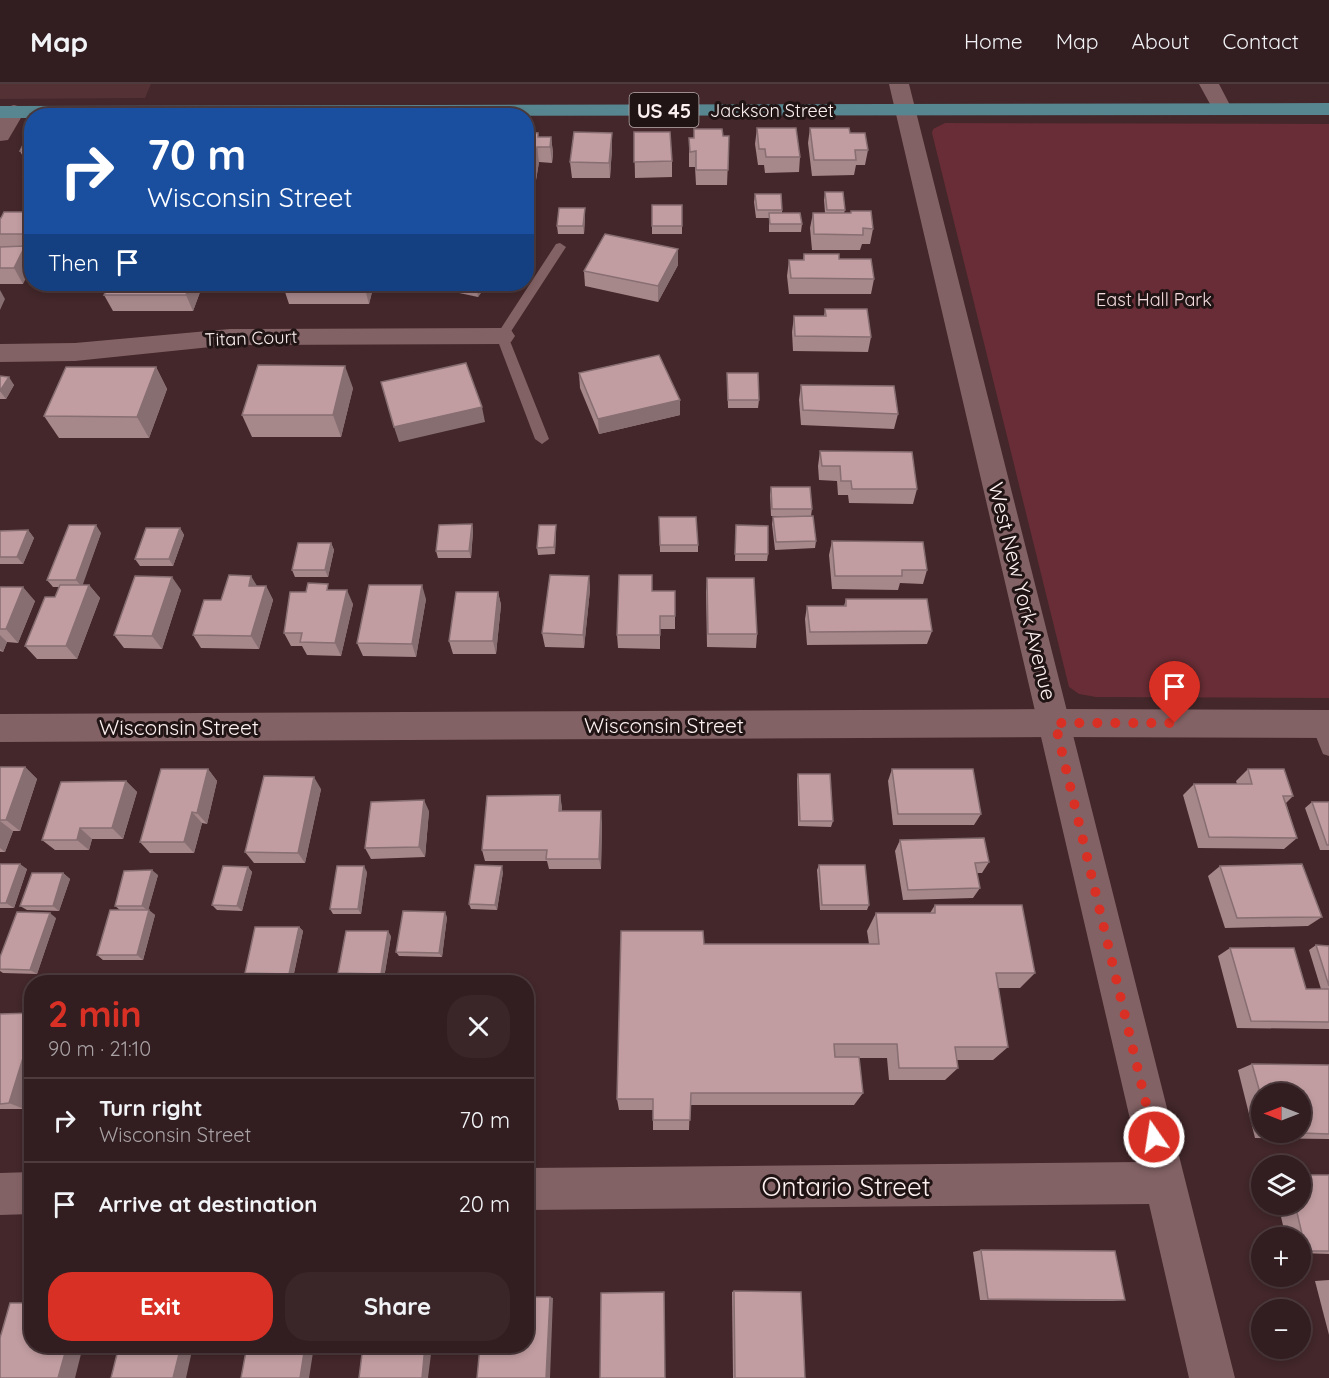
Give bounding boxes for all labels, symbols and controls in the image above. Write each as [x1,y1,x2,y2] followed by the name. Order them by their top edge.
[30,24,88,59] text: Map
[964,28,1023,54] text: Home
[1056,28,1099,54] text: Map
[1132,28,1190,54] text: About
[1223,28,1299,54] text: Contact
[630,93,698,127] road number: US 45
[710,99,834,122] street label: Jackson Street
[147,128,246,181] text: 70 m
[48,132,126,210] icon: right
[147,180,353,214] text: Wisconsin Street
[111,246,144,279] icon: arrive
[48,249,99,277] text: Then
[1096,288,1212,311] park label: East Hall Park
[204,325,298,351] street label: Titan Court
[983,479,1063,703] street label: West New York Avenue
[1149,661,1200,723] pin
[1158,670,1191,703] icon: arrive
[584,712,744,738] street label: Wisconsin Street
[99,714,259,740] street label: Wisconsin Street
[48,991,142,1036] text: 2 min
[447,995,510,1058] button: close
[48,1036,151,1061] text: 90 m · 21:10
[1251,1083,1311,1143] north arrow
[1251,1083,1311,1359] map controls
[99,1094,203,1122] text: Turn right
[48,1104,81,1137] icon: right
[1122,1105,1186,1169] position arrow
[460,1106,510,1134] text: 70 m
[99,1122,251,1147] text: Wisconsin Street
[1251,1155,1311,1215] button: layers
[762,1170,930,1203] street label: Ontario Street
[48,1188,81,1221] icon: arrive
[99,1190,317,1218] text: Arrive at destination
[459,1190,510,1218] text: 20 m
[1251,1227,1311,1287] button: +
[48,1272,273,1341] button: Exit
[285,1272,510,1341] button: Share
[1251,1299,1311,1359] button: −

